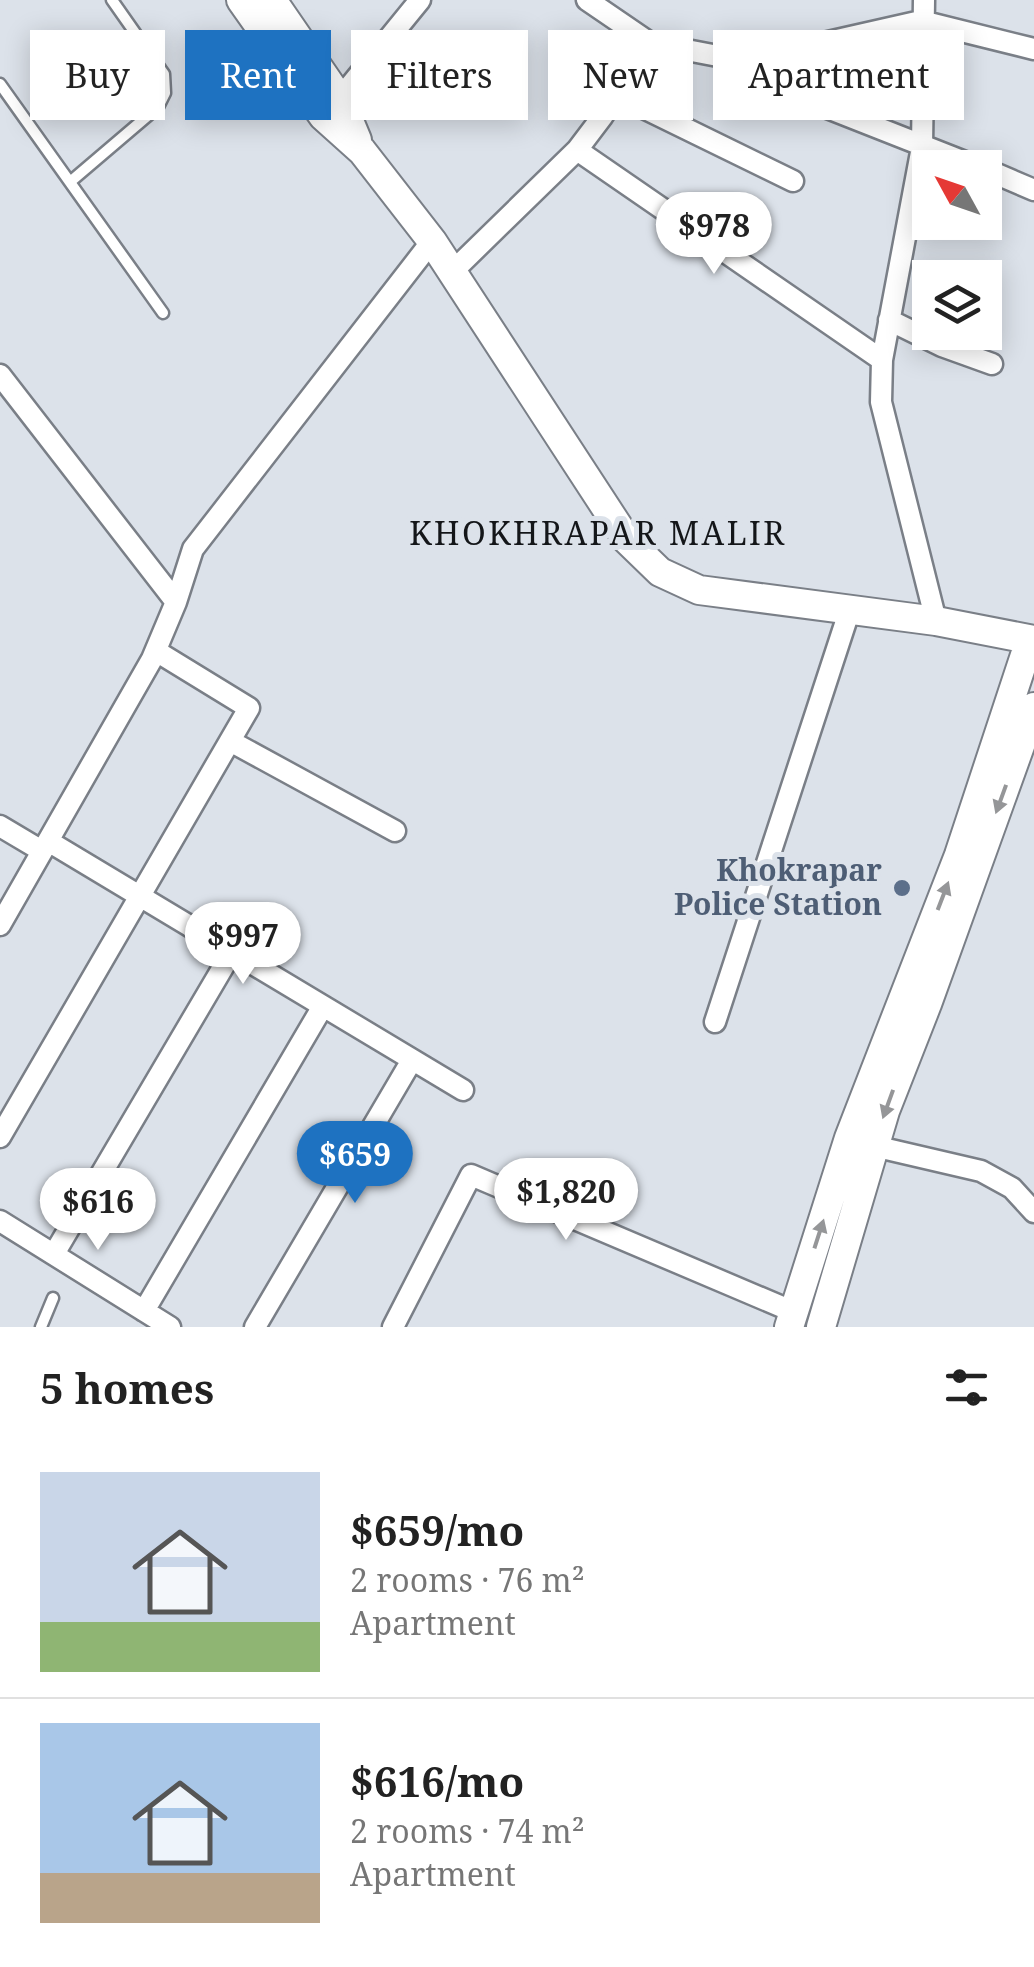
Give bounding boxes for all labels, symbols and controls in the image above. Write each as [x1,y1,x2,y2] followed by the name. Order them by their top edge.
[30,30,165,120] chip: Buy
[185,30,331,120] chip: Rent
[351,30,528,120] chip: Filters
[548,30,693,120] chip: New
[713,30,964,120] chip: Apartment
[912,150,1002,240] north arrow
[912,150,1002,350] map controls
[655,192,773,277] pin: $978
[678,203,750,246] text: $978
[912,260,1002,350] button: layers
[409,511,787,554] district label: KHOKHRAPAR MALIR
[993,785,1008,815] one-way arrow
[674,849,882,924] place label: Khokrapar Police Station
[891,877,913,899] marker: Khokrapar Police Station
[935,881,951,911] one-way arrow
[184,902,302,987] pin: $997
[207,913,279,956] text: $997
[880,1089,895,1119] one-way arrow
[296,1121,414,1206] pin: $659
[319,1132,391,1175] text: $659
[485,1158,647,1243] pin: $1,820
[39,1168,157,1253] pin: $616
[516,1169,616,1212] text: $1,820
[62,1179,134,1222] text: $616
[812,1219,827,1249] one-way arrow
[40,1359,214,1416] text: 5 homes
[939,1360,994,1415] icon: filters
[350,1501,524,1558] text: $659/mo
[120,1512,240,1632] icon: home
[350,1558,585,1601] text: 2 rooms · 76 m²
[350,1601,516,1644] text: Apartment
[350,1752,524,1809] text: $616/mo
[120,1763,240,1883] icon: home
[350,1809,585,1852] text: 2 rooms · 74 m²
[350,1852,516,1895] text: Apartment

